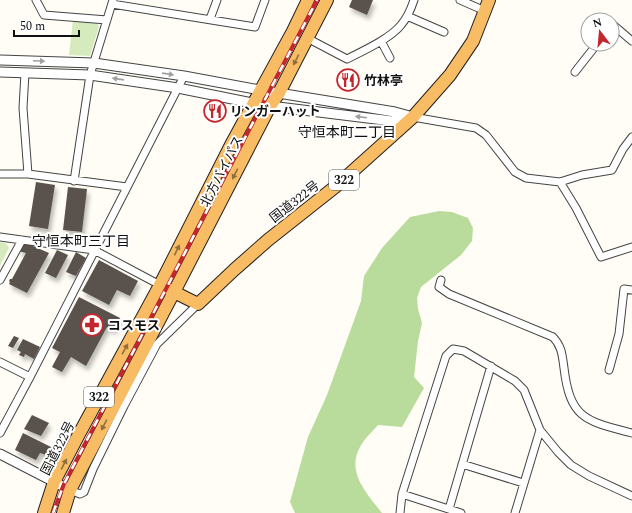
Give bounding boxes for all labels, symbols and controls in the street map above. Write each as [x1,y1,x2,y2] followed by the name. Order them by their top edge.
[14,12,79,38] scale bar
[580,12,620,52] north arrow
[591,13,604,32] text: N
[20,17,45,36] text: 50 m
[293,54,299,65] one-way arrow
[33,58,45,65] one-way arrow
[335,67,361,93] restaurant icon: 竹林亭
[162,71,174,77] one-way arrow
[364,71,403,91] place label: 竹林亭
[112,76,124,82] one-way arrow
[202,98,228,124] restaurant icon: リンガーハット
[230,102,321,122] place label: リンガーハット
[355,114,367,120] one-way arrow
[298,122,396,143] district label: 守恒本町二丁目
[195,132,248,211] street label: 北方バイパス
[232,168,238,180] one-way arrow
[329,170,359,190] road number: 322
[265,176,324,228] street label: 国道322号
[32,231,130,252] district label: 守恒本町三丁目
[174,244,180,255] one-way arrow
[79,312,105,338] pharmacy icon: コスモス
[108,316,160,336] place label: コスモス
[122,343,128,355] one-way arrow
[84,387,114,407] road number: 322
[36,418,80,479] street label: 国道322号
[101,420,107,431] one-way arrow
[61,458,67,470] one-way arrow

